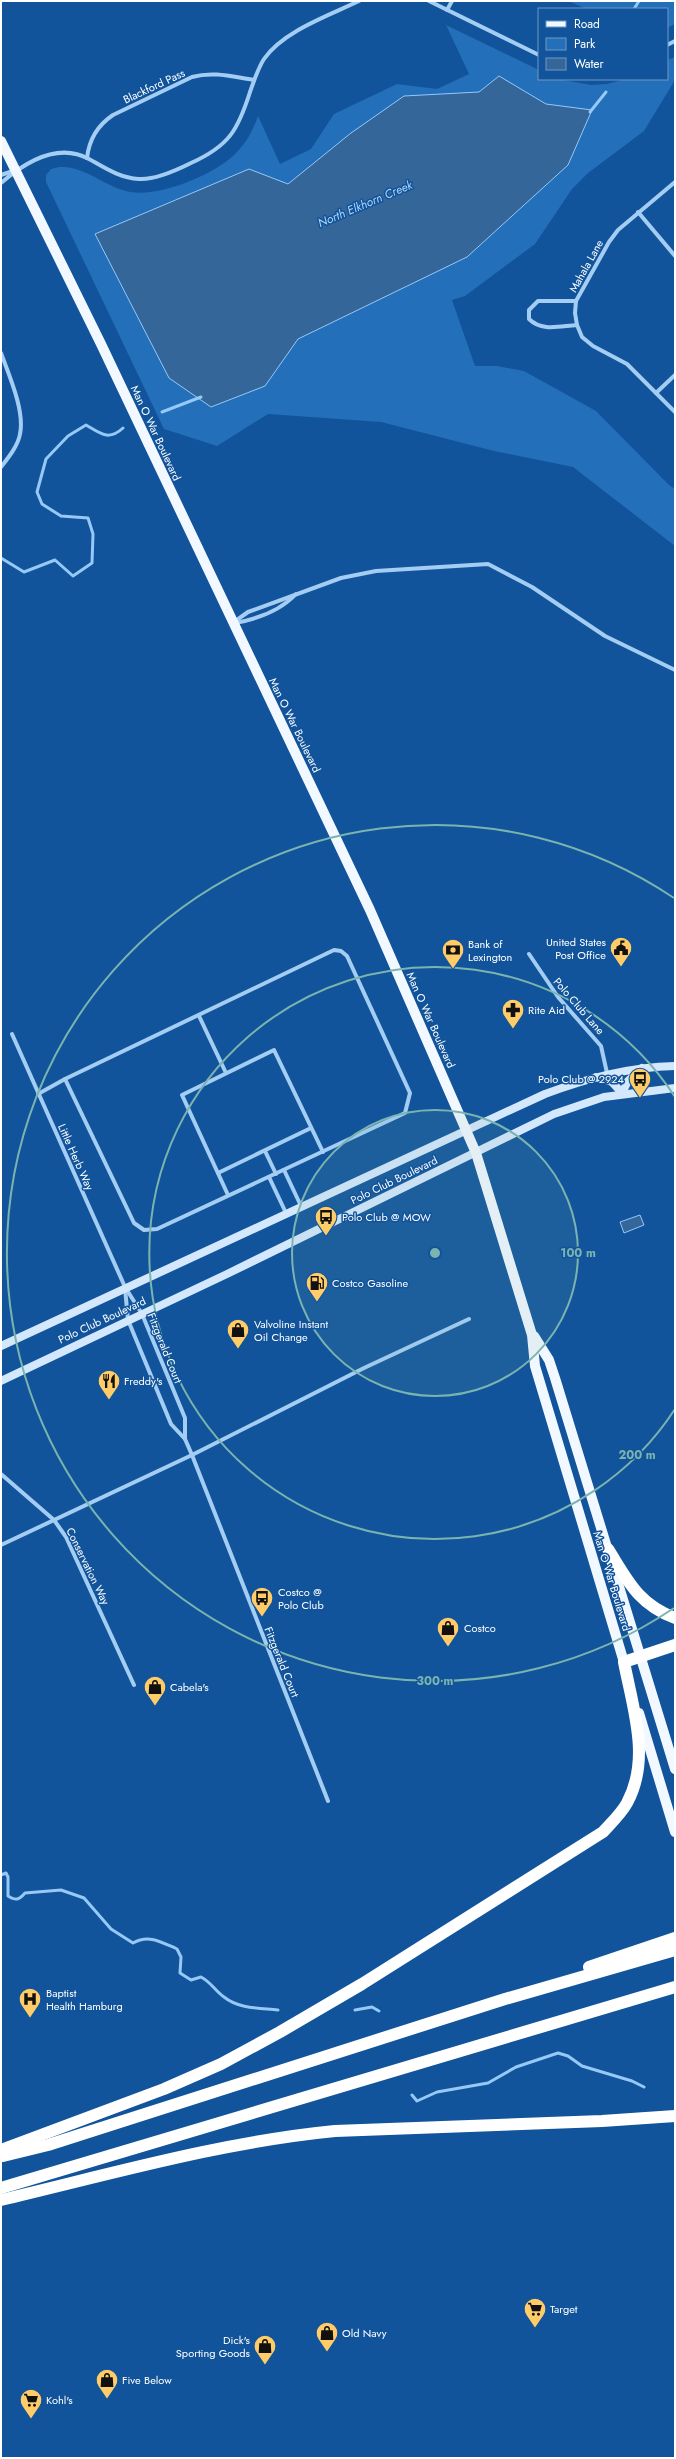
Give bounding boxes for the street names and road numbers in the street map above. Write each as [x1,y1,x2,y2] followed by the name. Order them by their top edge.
[121,64,188,107] street label: Blackford Pass
[565,236,607,295] street label: Mahala Lane
[127,383,185,483] street label: Man O War Boulevard
[265,675,325,775] street label: Man O War Boulevard
[403,969,459,1071] street label: Man O War Boulevard
[550,974,608,1038] street label: Polo Club Lane
[54,1121,98,1193] street label: Little Herb Way
[348,1152,440,1208] street label: Polo Club Boulevard
[56,1293,148,1347] street label: Polo Club Boulevard
[144,1310,187,1386] street label: Fitzgerald Court
[62,1525,114,1607] street label: Conservation Way
[589,1529,635,1633] street label: Man O War Boulevard
[261,1624,304,1700] street label: Fitzgerald Court

